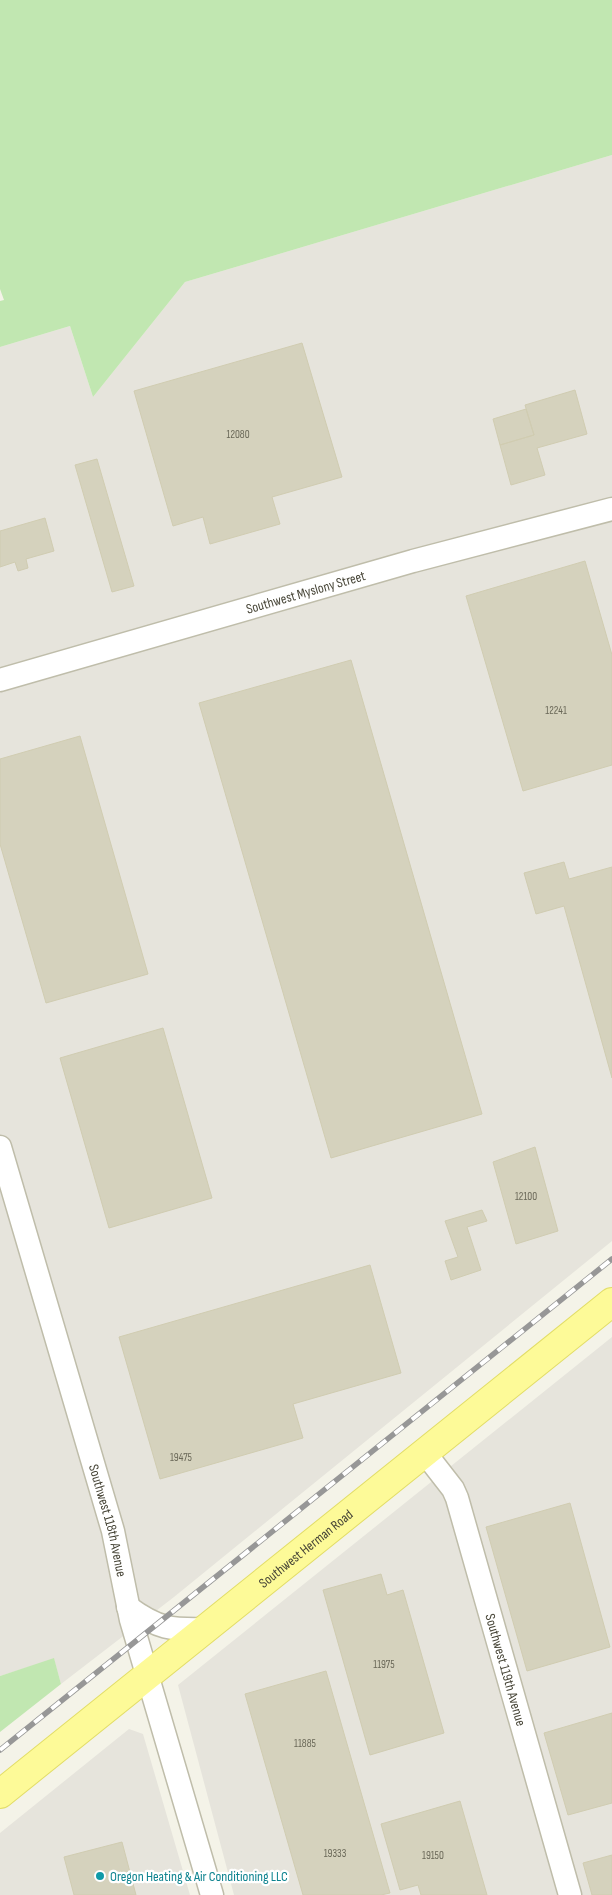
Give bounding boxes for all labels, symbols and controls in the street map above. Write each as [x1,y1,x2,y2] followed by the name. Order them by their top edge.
[226,428,250,441] house number: 12080
[244,567,367,618] street label: Southwest Myslony Street
[545,704,567,717] house number: 12241
[515,1190,537,1203] house number: 12100
[170,1451,192,1464] house number: 19475
[85,1462,130,1578] street label: Southwest 118th Avenue
[255,1506,356,1592] street label: Southwest Herman Road
[481,1612,529,1728] street label: Southwest 119th Avenue
[373,1658,395,1671] house number: 11975
[294,1737,316,1750] house number: 11885
[324,1847,347,1860] house number: 19333
[422,1849,444,1862] house number: 19150
[110,1868,288,1885] place label: Oregon Heating & Air Conditioning LLC
[94,1870,106,1882] marker: Oregon Heating & Air Conditioning LLC

